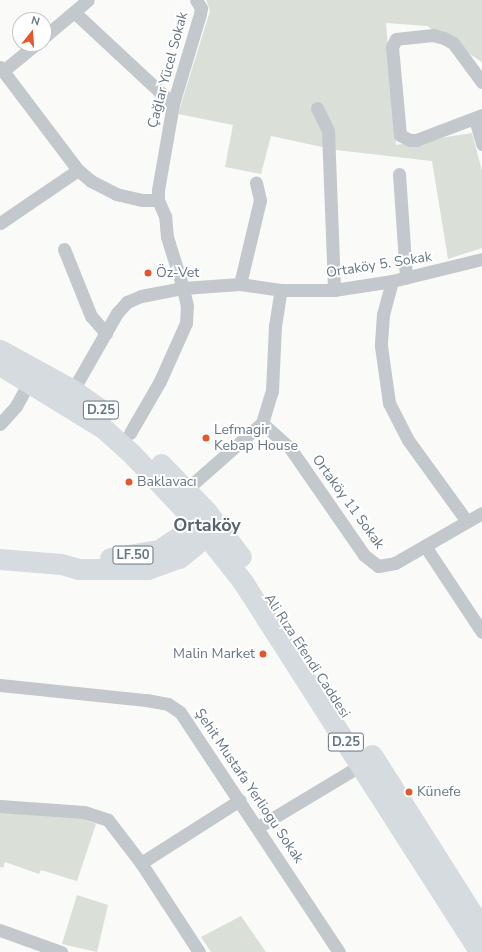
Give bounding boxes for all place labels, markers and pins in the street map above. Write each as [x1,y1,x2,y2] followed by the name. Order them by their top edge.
[156,265,199,281] place label: Öz-Vet
[143,268,153,278] marker: Öz-Vet
[214,422,298,454] place label: Lefmagir Kebap House
[201,433,211,443] marker: Lefmagir Kebap House
[137,474,197,490] place label: Baklavacı
[124,477,134,487] marker: Baklavacı
[173,646,255,662] place label: Malin Market
[258,649,268,659] marker: Malin Market
[417,784,461,800] place label: Künefe
[404,787,414,797] marker: Künefe

